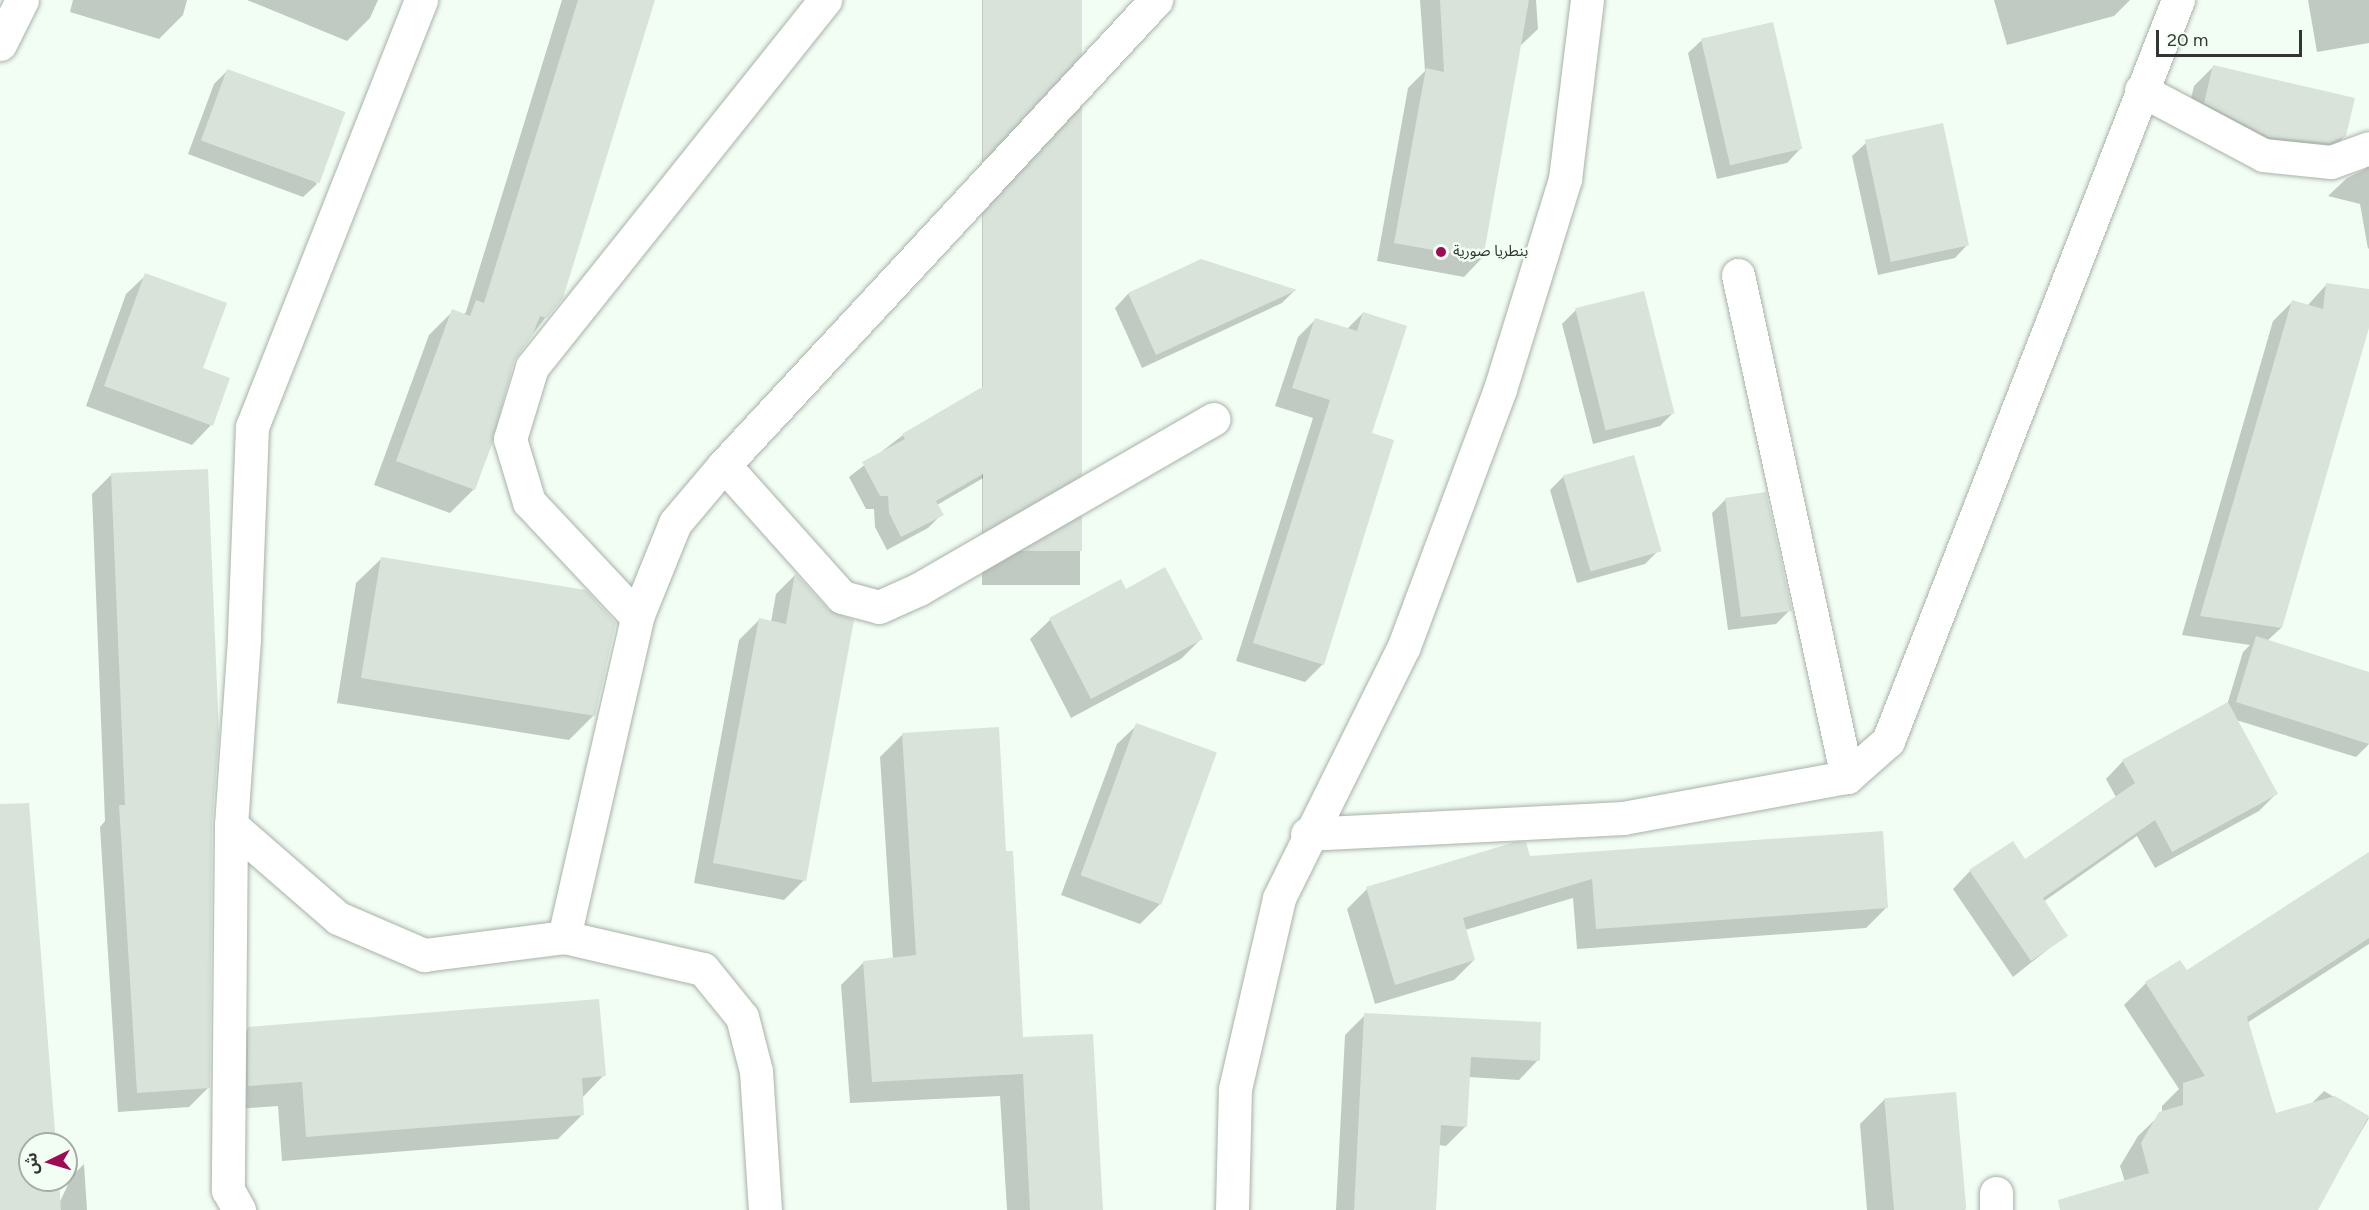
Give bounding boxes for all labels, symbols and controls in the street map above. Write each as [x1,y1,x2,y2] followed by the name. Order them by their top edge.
[2159,18,2304,56] scale bar
[2167,29,2208,51] text: 20 m
[1453,243,1528,261] place label: بنطريا صورية
[1434,245,1448,259] marker: بنطريا صورية
[18,1132,78,1192] north arrow
[21,1152,42,1175] text: ش

